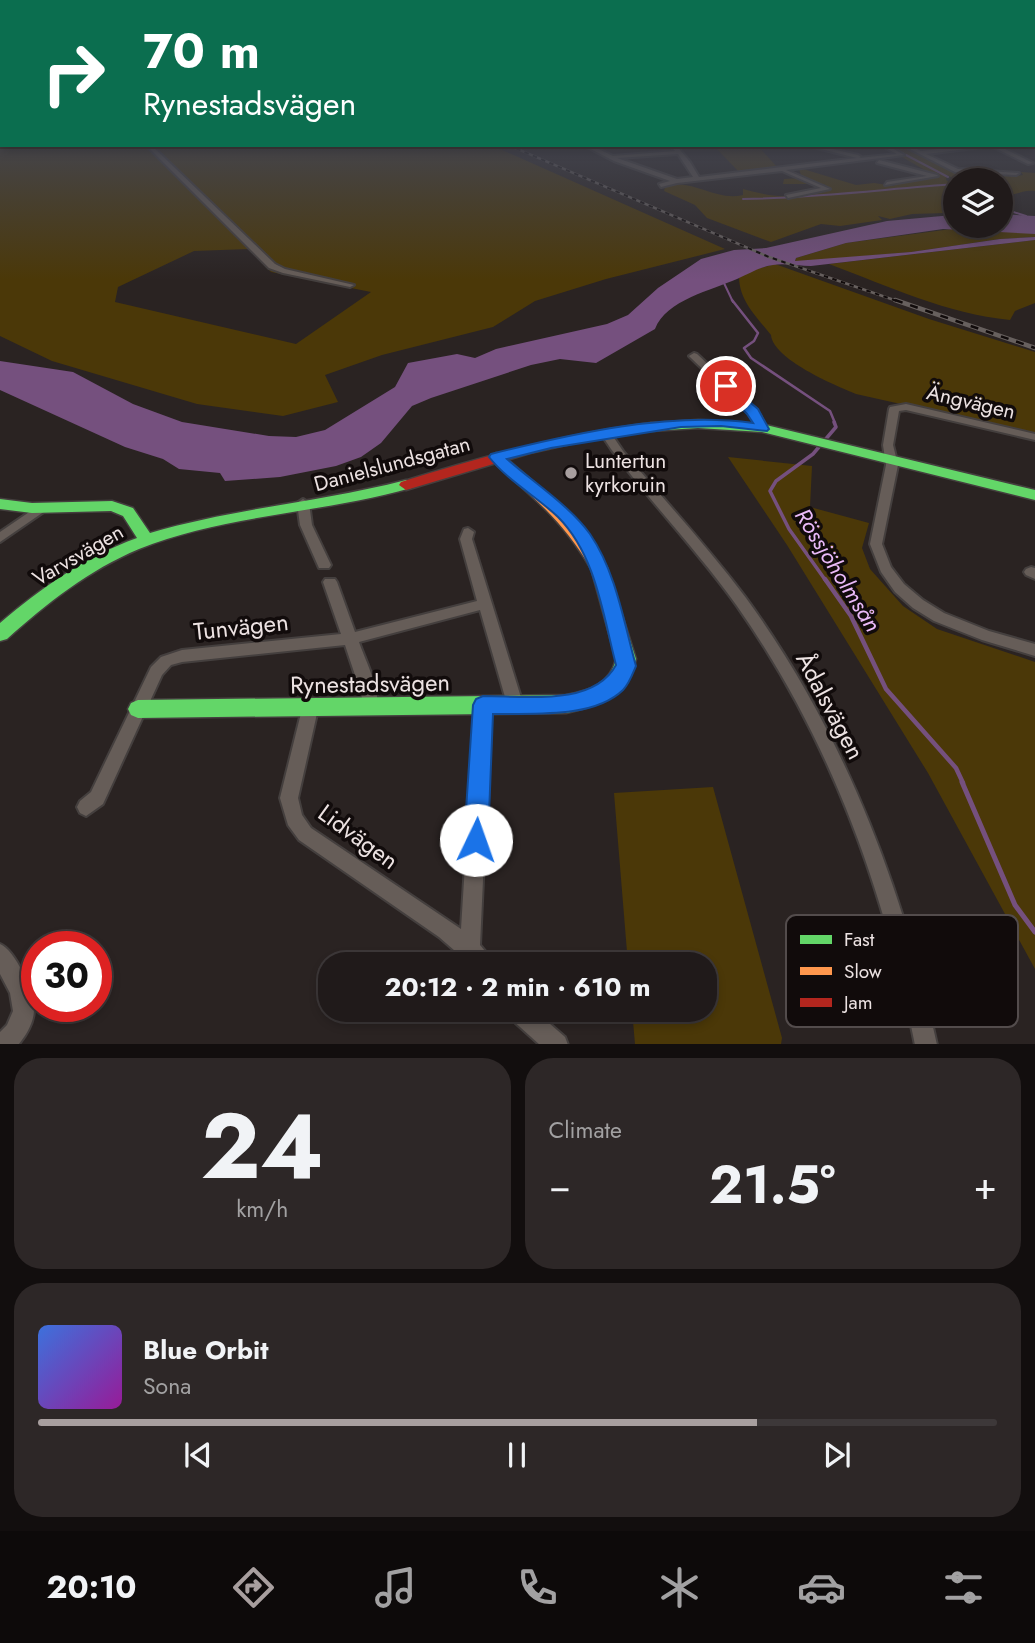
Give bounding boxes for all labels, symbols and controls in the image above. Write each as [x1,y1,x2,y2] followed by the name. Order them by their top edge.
[143,16,260,86] text: 70 m
[28,28,119,119] icon: right
[143,81,356,127] text: Rynestadsvägen
[943,168,1013,238] map controls
[943,168,1013,238] button: layers
[696,356,756,416] pin
[707,367,745,405] icon: arrive
[924,377,1018,427] street label: Ängvägen
[311,429,473,499] street label: Danielslundsgatan
[585,446,666,500] place label: Luntertun kyrkoruin
[563,465,579,481] marker: Luntertun kyrkoruin
[786,501,890,639] water label: Rössjöholmsån
[27,517,129,593] street label: Varvsvägen
[192,604,290,649] street label: Tunvägen
[788,646,873,766] street label: Ådalsvägen
[290,665,450,702] street label: Rynestadsvägen
[311,796,406,878] street label: Lidvägen
[439,803,513,877] position arrow
[786,915,1018,1027] legend
[844,926,875,953] text: Fast
[21,931,112,1022] speed limit sign: 30
[844,958,882,985] text: Slow
[384,968,651,1006] text: 20:12 · 2 min · 610 m
[841,989,873,1016] text: Jam
[201,1081,324,1212] text: 24
[549,1113,622,1147] text: Climate
[709,1147,835,1223] text: 21.5°
[549,1158,571,1213] text: −
[974,1158,997,1213] text: +
[236,1192,288,1226] text: km/h
[143,1331,268,1369] text: Blue Orbit
[143,1369,191,1403] text: Sona
[179,1436,217,1474] icon: previous
[498,1436,536,1474] icon: pause
[818,1436,856,1474] icon: next
[229,1563,278,1612] icon: directions
[371,1563,420,1612] icon: music
[513,1563,562,1612] icon: phone
[655,1563,704,1612] icon: climate
[797,1563,846,1612] icon: car
[939,1563,988,1612] icon: filters
[47,1564,136,1610] text: 20:10

